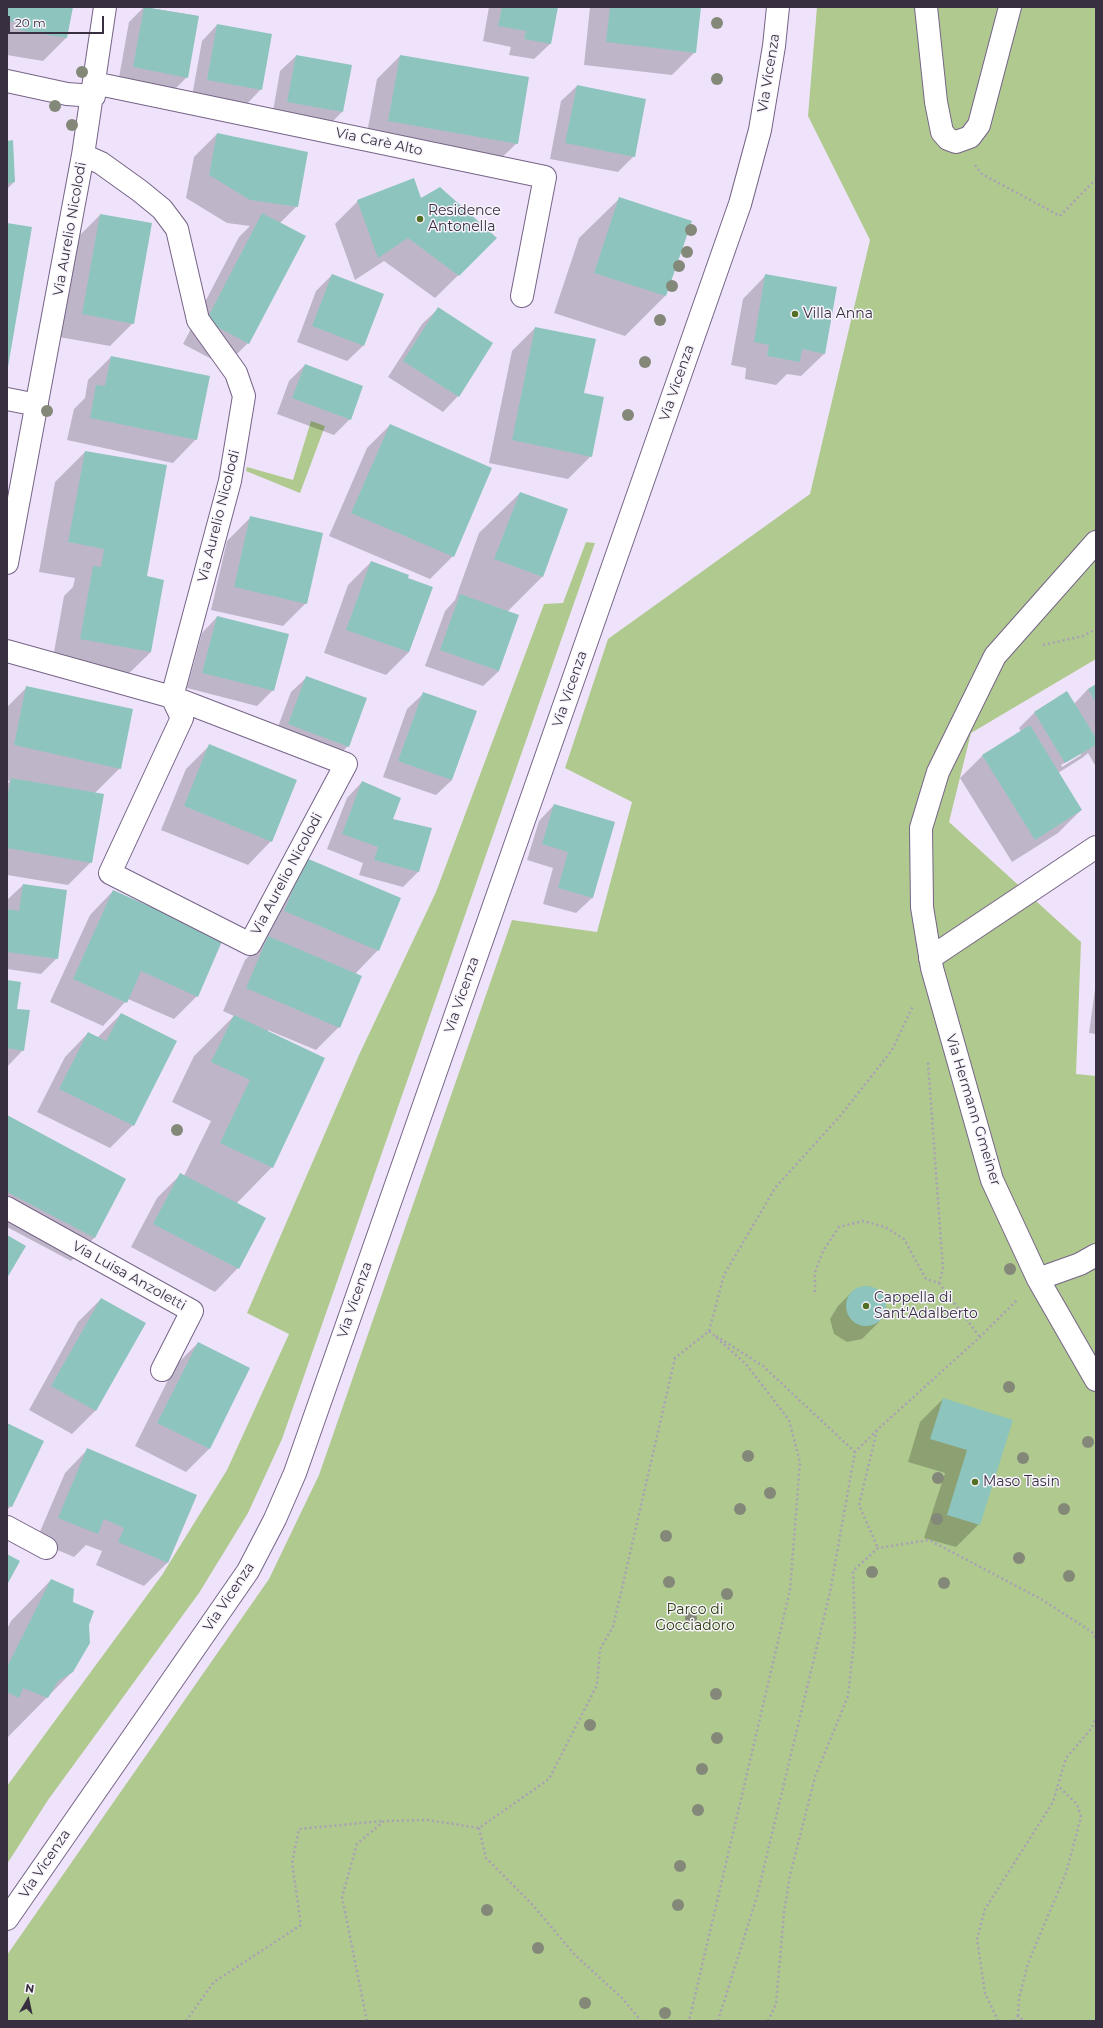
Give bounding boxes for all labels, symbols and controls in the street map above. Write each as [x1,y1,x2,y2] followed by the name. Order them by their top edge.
[10,8,106,34] scale bar
[15,15,46,30] text: 20 m
[754,32,784,114] street label: Via Vicenza
[334,125,424,159] street label: Via Carè Alto
[50,161,90,297] street label: Via Aurelio Nicolodi
[428,203,501,236] place label: Residence Antonella
[415,214,425,224] marker: Residence Antonella
[803,306,873,322] place label: Villa Anna
[790,309,800,319] marker: Villa Anna
[656,343,698,423] street label: Via Vicenza
[194,448,244,584] street label: Via Aurelio Nicolodi
[549,649,591,729] street label: Via Vicenza
[248,810,326,938] street label: Via Aurelio Nicolodi
[441,955,483,1035] street label: Via Vicenza
[942,1032,1004,1188] street label: Via Hermann Gmeiner
[69,1238,189,1314] street label: Via Luisa Anzoletti
[334,1260,376,1340] street label: Via Vicenza
[874,1290,978,1322] place label: Cappella di Sant'Adalberto
[861,1301,871,1311] marker: Cappella di Sant'Adalberto
[983,1474,1060,1490] place label: Maso Tasin
[970,1477,980,1487] marker: Maso Tasin
[200,1559,258,1635] street label: Via Vicenza
[655,1602,735,1634] park label: Parco di Gocciadoro
[16,1826,74,1902] street label: Via Vicenza
[8,1980,48,2020] north arrow
[24,1981,35,1996] text: N

